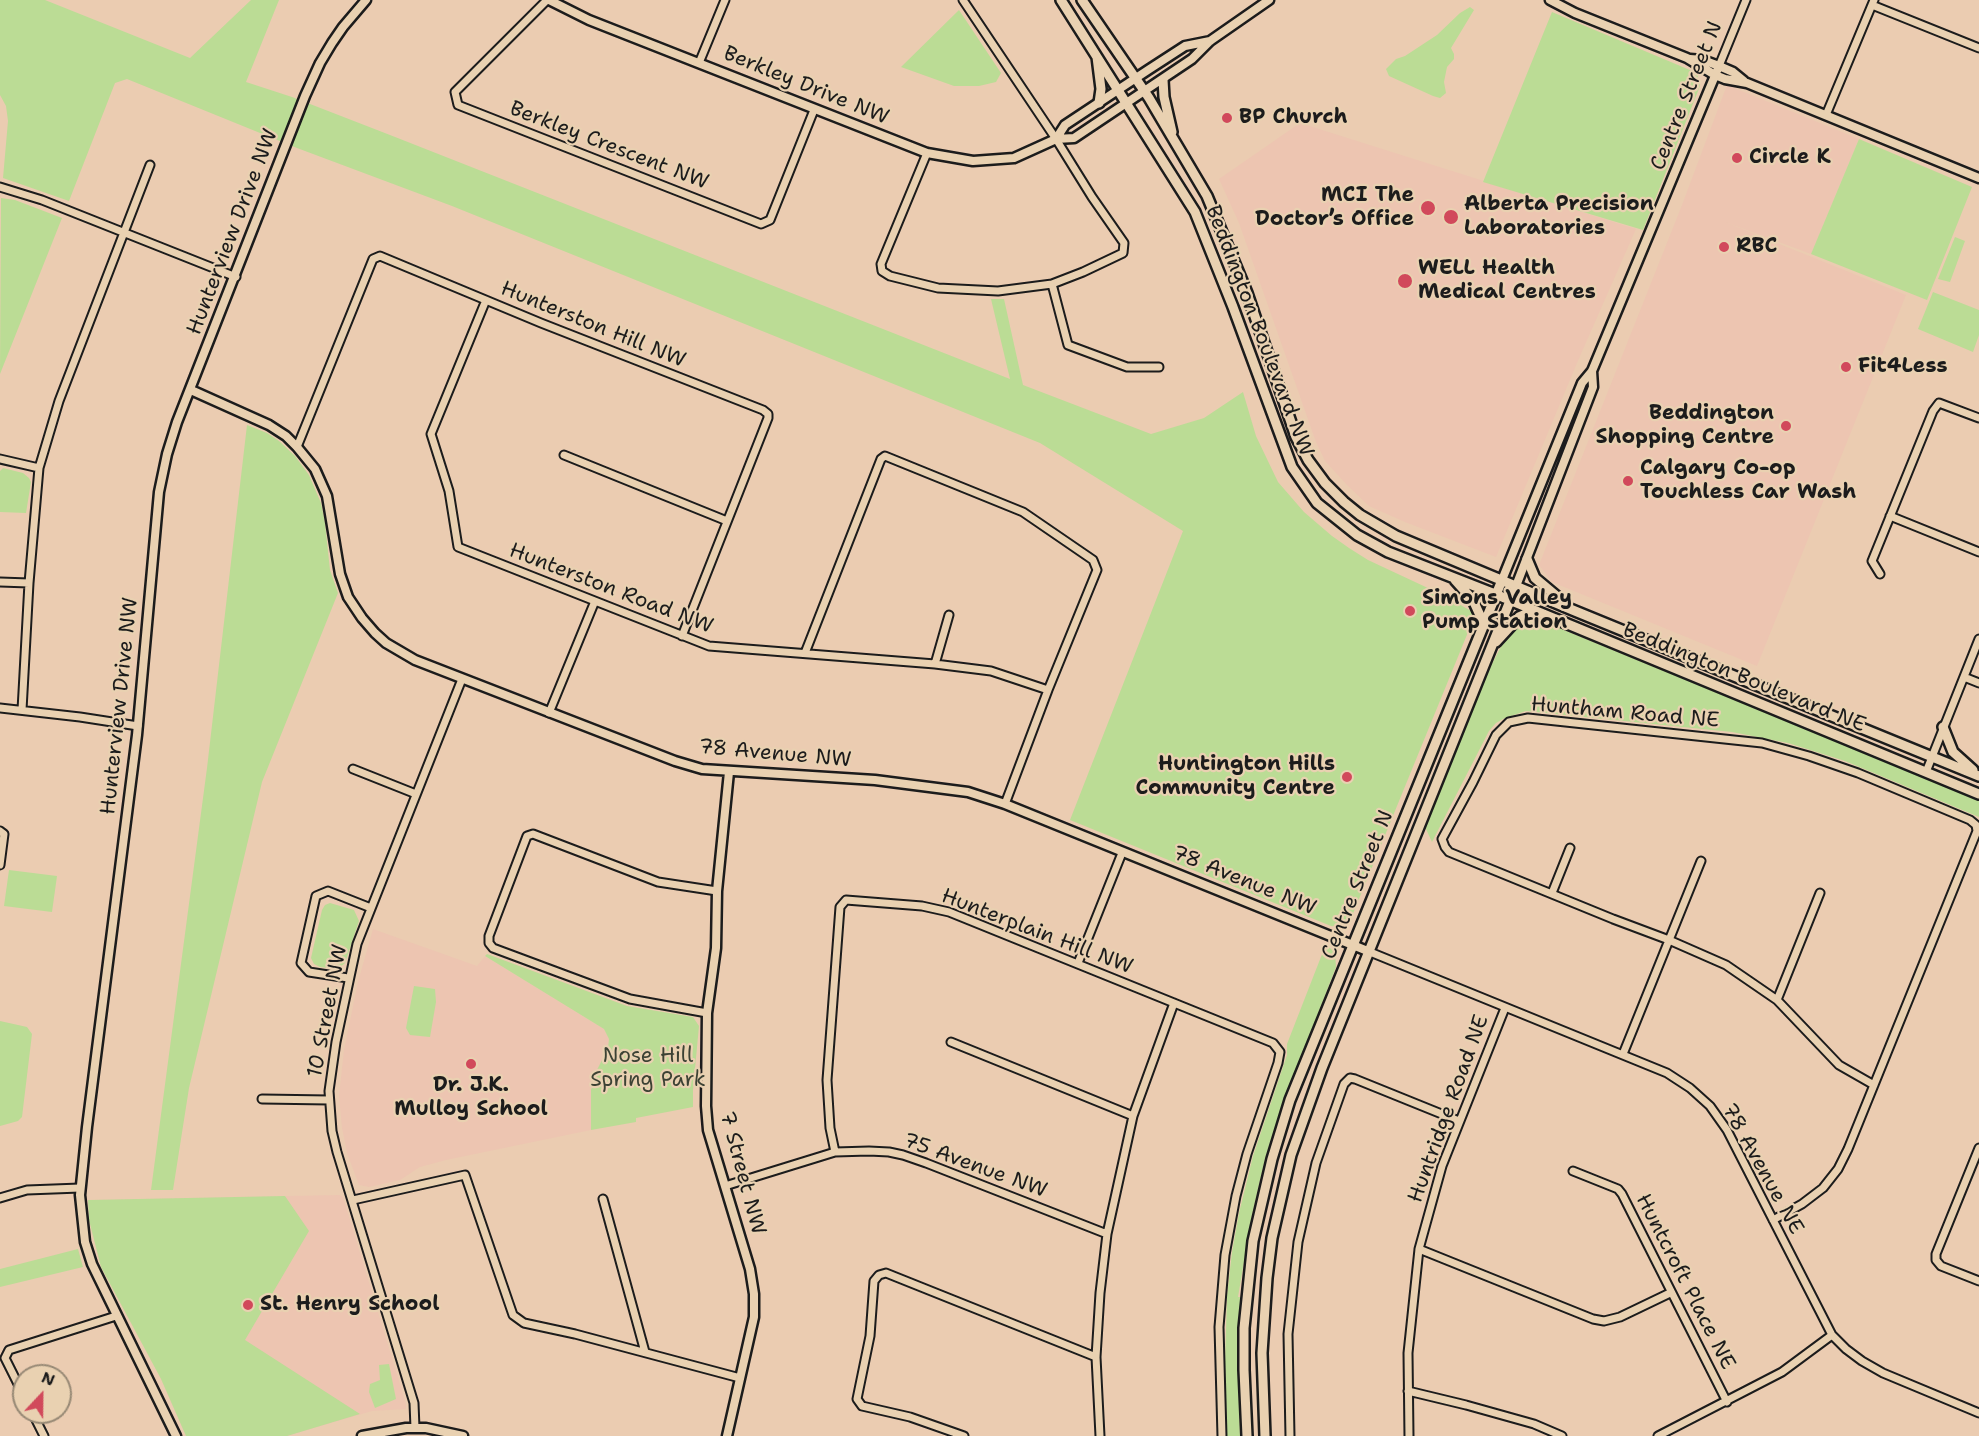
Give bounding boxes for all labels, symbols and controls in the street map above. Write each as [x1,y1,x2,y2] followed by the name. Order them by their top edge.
[1646,18,1728,174] street label: Centre Street N
[719,41,893,131] street label: Berkley Drive NW
[506,96,712,196] street label: Berkley Crescent NW
[1239,105,1347,131] place label: BP Church
[1220,111,1234,125] marker: BP Church
[182,126,284,338] street label: Hunterview Drive NW
[1749,145,1831,171] place label: Circle K
[1730,151,1744,165] marker: Circle K
[1255,183,1414,233] place label: MCI The Doctor’s Office
[1464,192,1654,242] place label: Alberta Precision Laboratories
[1419,199,1437,217] marker: MCI The Doctor’s Office
[1199,202,1319,460] street label: Beddington Boulevard NW
[1442,208,1460,226] marker: Alberta Precision Laboratories
[1736,234,1777,260] place label: RBC
[1717,240,1731,254] marker: RBC
[1418,256,1596,306] place label: WELL Health Medical Centres
[1396,272,1414,290] marker: WELL Health Medical Centres
[497,276,689,374] street label: Hunterston Hill NW
[1858,354,1948,380] place label: Fit4Less
[1839,360,1853,374] marker: Fit4Less
[1596,401,1774,451] place label: Beddington Shopping Centre
[1779,419,1793,433] marker: Beddington Shopping Centre
[1640,456,1856,506] place label: Calgary Co-op Touchless Car Wash
[1621,474,1635,488] marker: Calgary Co-op Touchless Car Wash
[506,538,716,640] street label: Hunterston Road NW
[1422,586,1572,636] place label: Simons Valley Pump Station
[96,596,144,816] street label: Hunterview Drive NW
[1403,604,1417,618] marker: Simons Valley Pump Station
[1619,618,1869,738] street label: Beddington Boulevard NE
[1530,692,1720,734] street label: Huntham Road NE
[698,735,852,773] street label: 78 Avenue NW
[1136,752,1335,802] place label: Huntington Hills Community Centre
[1340,770,1354,784] marker: Huntington Hills Community Centre
[1317,807,1399,963] street label: Centre Street N
[1168,841,1320,921] street label: 78 Avenue NW
[938,884,1136,980] street label: Hunterplain Hill NW
[303,942,353,1080] street label: 10 Street NW
[1403,1012,1495,1206] street label: Huntridge Road NE
[590,1044,706,1094] park label: Nose Hill Spring Park
[464,1057,478,1071] marker: Dr. J.K. Mulloy School
[394,1073,548,1123] place label: Dr. J.K. Mulloy School
[1716,1099,1808,1239] street label: 78 Avenue NE
[713,1108,771,1238] street label: 7 Street NW
[900,1128,1050,1204] street label: 75 Avenue NW
[1630,1190,1740,1374] street label: Huntcroft Place NE
[260,1292,439,1318] place label: St. Henry School
[241,1298,255,1312] marker: St. Henry School
[12,1364,72,1424] north arrow
[38,1367,58,1391] text: N

